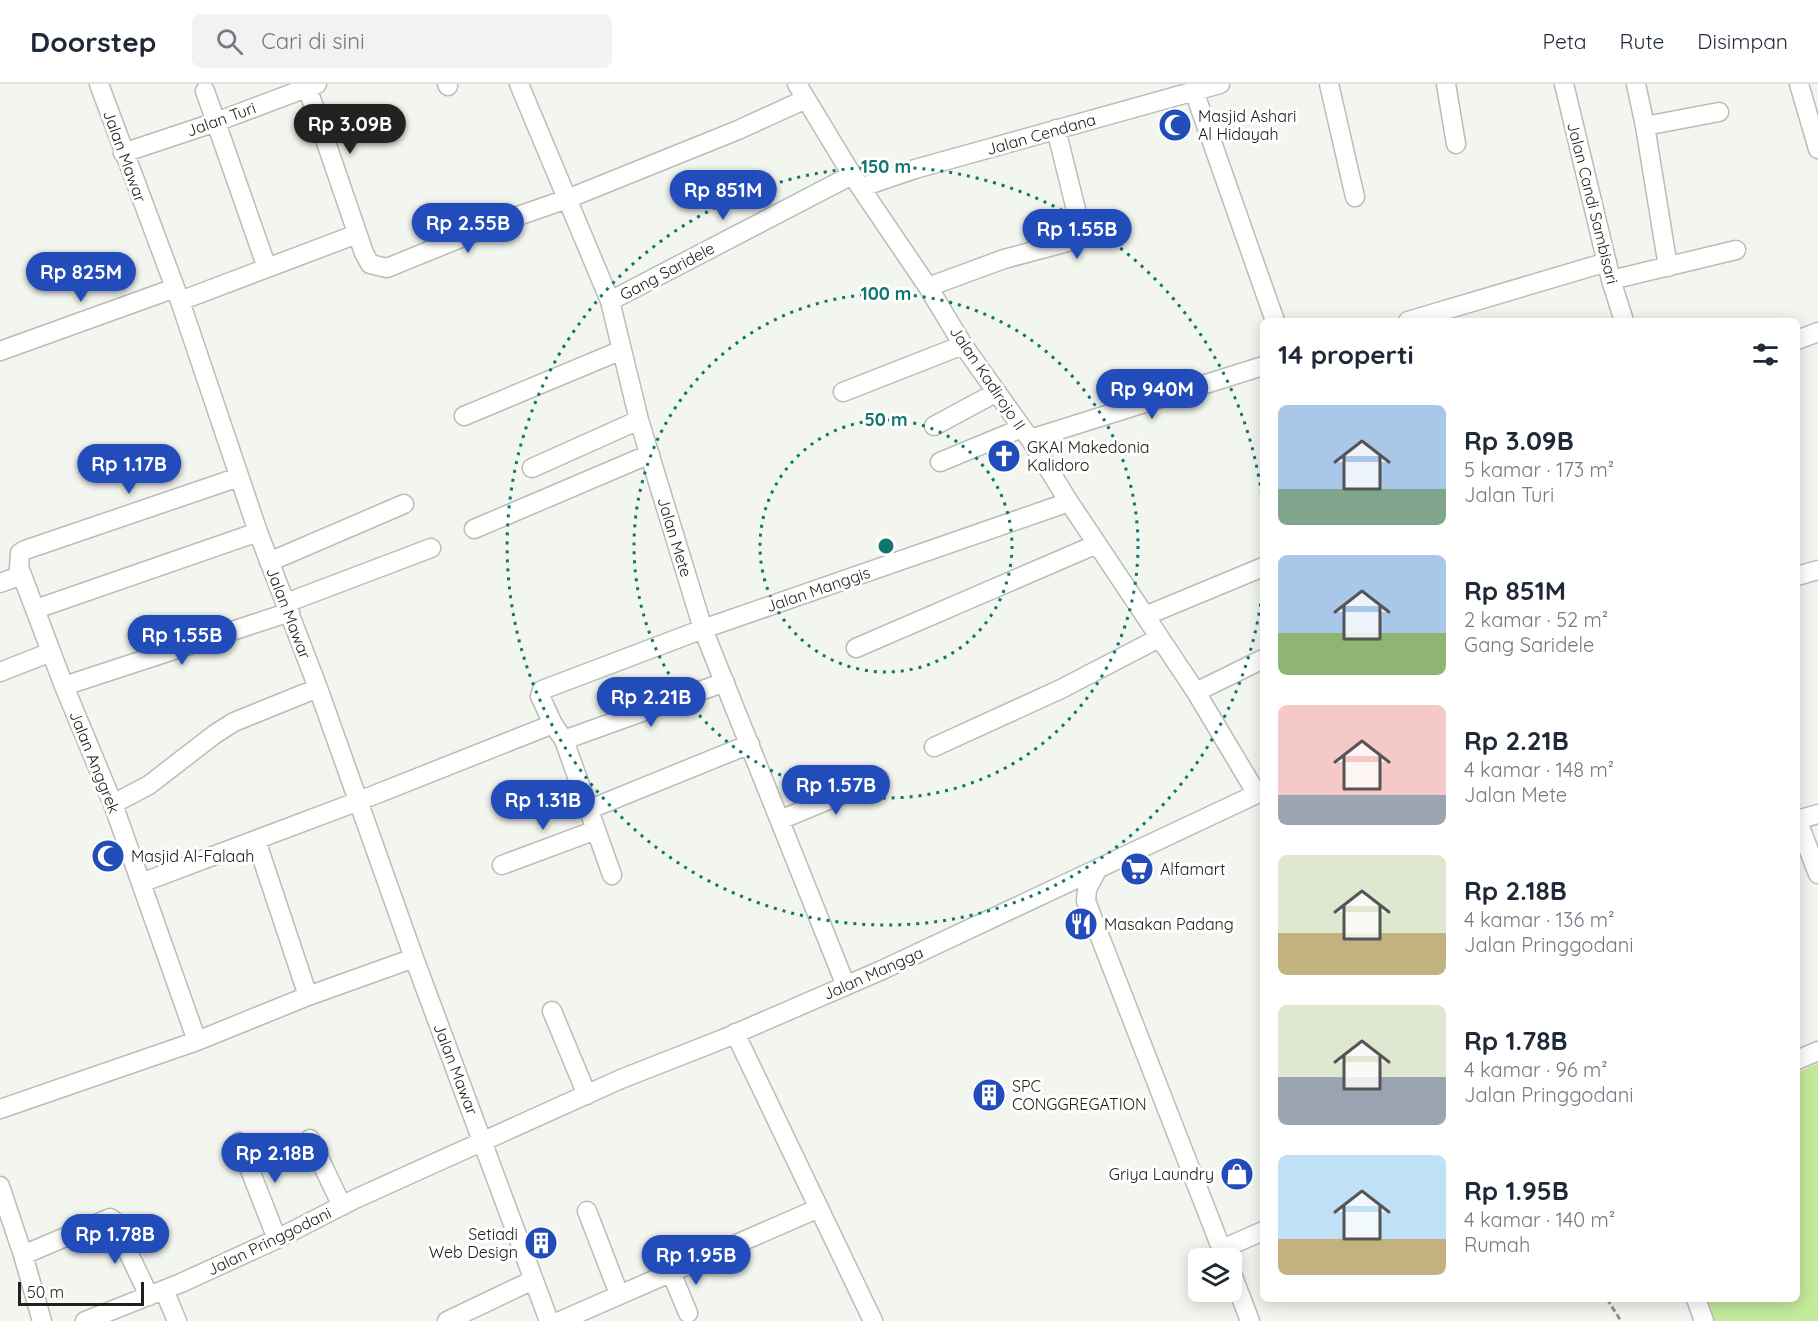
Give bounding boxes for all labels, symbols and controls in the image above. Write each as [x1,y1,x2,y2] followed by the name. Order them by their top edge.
[192,14,612,68] search box
[30,24,156,59] text: Doorstep
[213,25,246,58] icon: search
[261,27,365,55] text: Cari di sini
[1543,28,1587,54] text: Peta
[1620,28,1664,54] text: Rute
[1697,28,1788,54] text: Disimpan
[184,97,258,141] street label: Jalan Turi
[288,104,412,155] pin: Rp 3.09B
[1198,106,1296,144] place label: Masjid Ashari Al Hidayah
[99,107,151,205] street label: Jalan Mawar
[1157,107,1193,143] mosque icon: Masjid Ashari Al Hidayah
[984,109,1098,159] street label: Jalan Cendana
[308,111,392,136] text: Rp 3.09B
[1563,120,1623,286] street label: Jalan Candi Sambisari
[861,155,911,178] text: 150 m
[668,170,778,221] pin: Rp 851M
[684,177,762,202] text: Rp 851M
[406,203,530,254] pin: Rp 2.55B
[1015,209,1139,260] pin: Rp 1.55B
[426,210,510,235] text: Rp 2.55B
[1037,216,1117,241] text: Rp 1.55B
[616,238,718,304] street label: Gang Saridele
[26,252,136,303] pin: Rp 825M
[40,259,122,284] text: Rp 825M
[861,282,911,305] text: 100 m
[946,322,1030,434] street label: Jalan Kadirojo II
[1278,338,1414,371] text: 14 properti
[1749,338,1782,371] icon: filters
[1097,369,1207,420] pin: Rp 940M
[1110,376,1194,401] text: Rp 940M
[864,408,908,431] text: 50 m
[1464,424,1574,457] text: Rp 3.09B
[1326,429,1398,501] icon: home
[1027,437,1150,475] place label: GKAI Makedonia Kalidoro
[986,438,1022,474] church icon: GKAI Makedonia Kalidoro
[67,444,191,495] pin: Rp 1.17B
[91,451,167,476] text: Rp 1.17B
[1464,457,1614,482] text: 5 kamar · 173 m²
[1464,482,1554,507] text: Jalan Turi
[653,495,697,579] street label: Jalan Mete
[876,536,896,556] centre of rings
[763,562,873,616] street label: Jalan Manggis
[262,564,316,662] street label: Jalan Mawar
[1464,574,1566,607] text: Rp 851M
[1326,579,1398,651] icon: home
[1464,607,1608,632] text: 2 kamar · 52 m²
[120,615,244,666] pin: Rp 1.55B
[142,622,222,647] text: Rp 1.55B
[1464,632,1594,657] text: Gang Saridele
[589,677,713,728] pin: Rp 2.21B
[611,684,691,709] text: Rp 2.21B
[65,708,125,816] street label: Jalan Anggrek
[1464,724,1569,757] text: Rp 2.21B
[1326,729,1398,801] icon: home
[1464,757,1614,782] text: 4 kamar · 148 m²
[774,765,898,816] pin: Rp 1.57B
[796,772,876,797] text: Rp 1.57B
[481,780,605,831] pin: Rp 1.31B
[1464,782,1567,807] text: Jalan Mete
[505,787,581,812] text: Rp 1.31B
[90,838,126,874] mosque icon: Masjid Al-Falaah
[131,846,254,866] place label: Masjid Al-Falaah
[1119,851,1155,887] supermarket icon: Alfamart
[1160,859,1225,879] place label: Alfamart
[1464,874,1567,907] text: Rp 2.18B
[1326,879,1398,951] icon: home
[1063,906,1099,942] restaurant icon: Masakan Padang
[1464,907,1614,932] text: 4 kamar · 136 m²
[1104,914,1234,934] place label: Masakan Padang
[1464,932,1633,957] text: Jalan Pringgodani
[820,942,926,1004] street label: Jalan Mangga
[429,1020,483,1118] street label: Jalan Mawar
[1464,1024,1568,1057] text: Rp 1.78B
[1326,1029,1398,1101] icon: home
[1464,1057,1608,1082] text: 4 kamar · 96 m²
[1012,1076,1147,1114] place label: SPC CONGGREGATION
[971,1077,1007,1113] building icon: SPC CONGGREGATION
[1464,1082,1633,1107] text: Jalan Pringgodani
[213,1133,337,1184] pin: Rp 2.18B
[235,1140,315,1165] text: Rp 2.18B
[1219,1156,1255,1192] shop icon: Griya Laundry
[1109,1164,1214,1184] place label: Griya Laundry
[1464,1174,1569,1207] text: Rp 1.95B
[1326,1179,1398,1251] icon: home
[204,1202,334,1280] street label: Jalan Pringgodani
[1464,1207,1615,1232] text: 4 kamar · 140 m²
[53,1214,177,1265] pin: Rp 1.78B
[75,1221,155,1246] text: Rp 1.78B
[429,1224,518,1262] place label: Setiadi Web Design
[523,1225,559,1261] building icon: Setiadi Web Design
[1464,1232,1530,1257] text: Rumah
[634,1235,758,1286] pin: Rp 1.95B
[656,1242,736,1267] text: Rp 1.95B
[1188,1248,1242,1302] map controls
[1188,1248,1242,1302] button: layers
[18,1279,144,1306] scale bar
[27,1282,64,1302] text: 50 m

